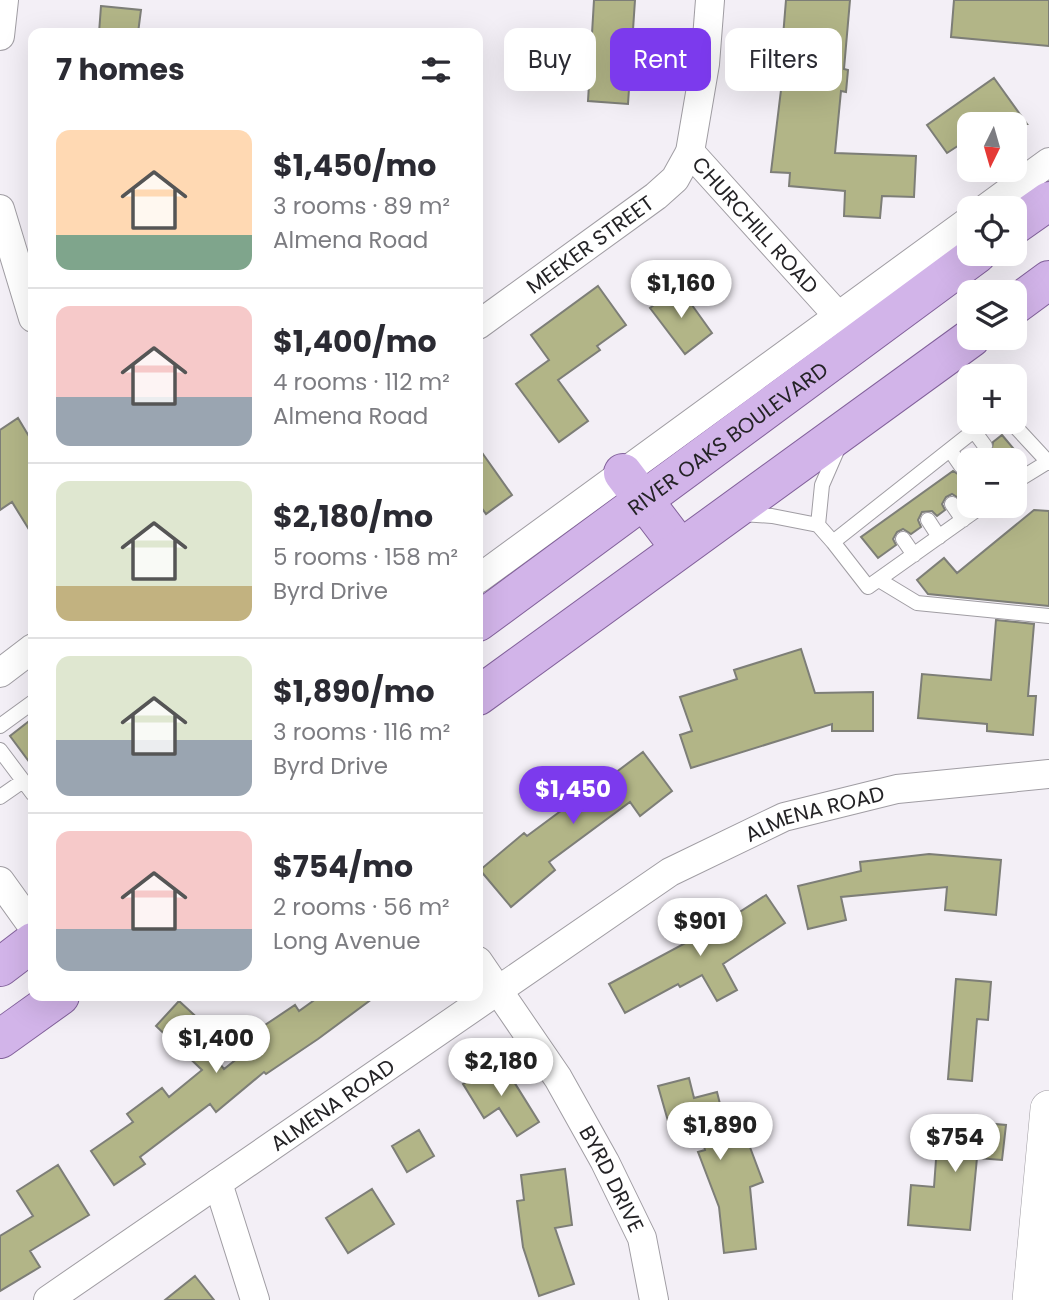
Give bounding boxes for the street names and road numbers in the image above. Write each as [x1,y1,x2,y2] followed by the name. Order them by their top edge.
[686,150,825,300] street label: CHURCHILL ROAD
[520,188,659,300] street label: MEEKER STREET
[622,355,833,521] street label: RIVER OAKS BOULEVARD
[740,778,887,848] street label: ALMENA ROAD
[264,1051,400,1157] street label: ALMENA ROAD
[573,1120,651,1237] street label: BYRD DRIVE

